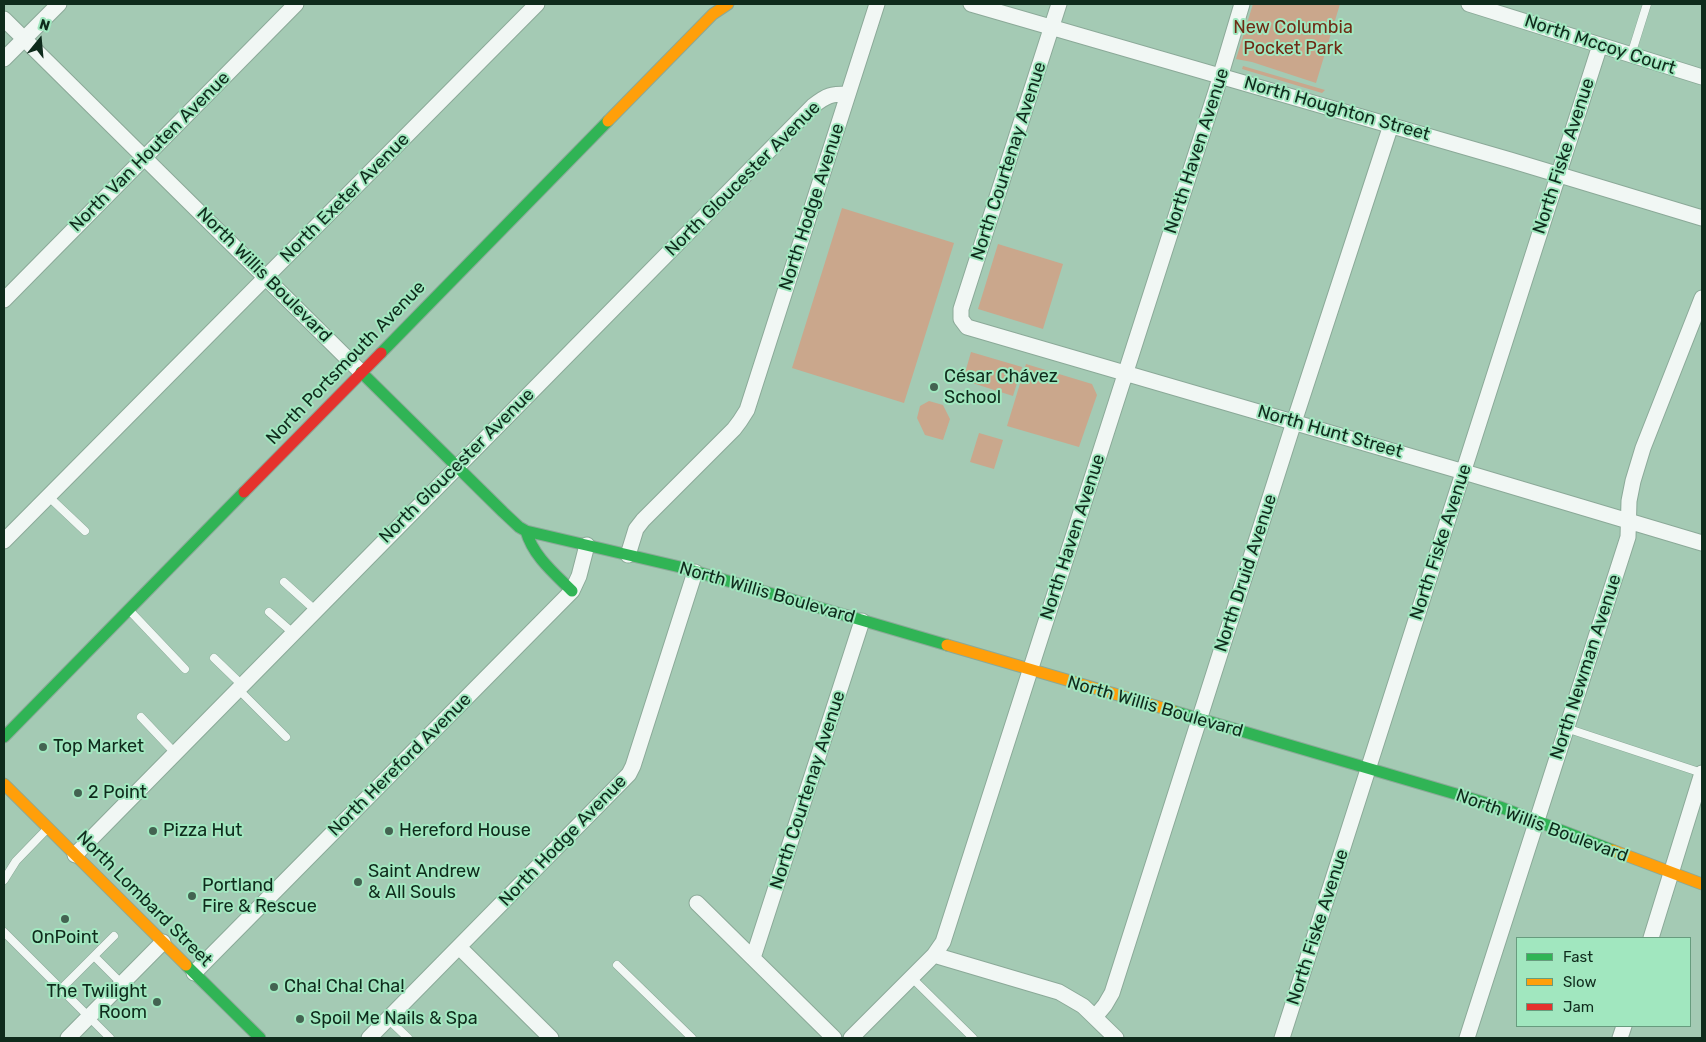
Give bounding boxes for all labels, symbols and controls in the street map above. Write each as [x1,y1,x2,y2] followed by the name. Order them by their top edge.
[1522,10,1678,80] street label: North Mccoy Court
[15,15,65,65] north arrow
[37,16,52,35] text: N
[1233,17,1353,59] park label: New Columbia Pocket Park
[967,59,1051,263] street label: North Courtenay Avenue
[1160,66,1234,236] street label: North Haven Avenue
[65,67,235,237] street label: North Van Houten Avenue
[1242,72,1432,146] street label: North Houghton Street
[1529,75,1599,237] street label: North Fiske Avenue
[661,97,825,261] street label: North Gloucester Avenue
[775,121,849,293] street label: North Hodge Avenue
[276,129,414,267] street label: North Exeter Avenue
[192,203,336,347] street label: North Willis Boulevard
[262,277,430,449] street label: North Portsmouth Avenue
[944,366,1058,408] place label: César Chávez School
[928,381,940,393] marker: César Chávez School
[375,384,539,548] street label: North Gloucester Avenue
[1255,401,1405,463] street label: North Hunt Street
[1036,452,1110,622] street label: North Haven Avenue
[1406,461,1476,623] street label: North Fiske Avenue
[1210,491,1282,655] street label: North Druid Avenue
[677,558,857,628] street label: North Willis Boulevard
[1546,572,1626,762] street label: North Newman Avenue
[1065,672,1245,742] street label: North Willis Boulevard
[766,688,850,892] street label: North Courtenay Avenue
[324,689,476,841] street label: North Hereford Avenue
[53,736,144,758] place label: Top Market
[37,741,49,753] marker: Top Market
[495,771,631,911] street label: North Hodge Avenue
[88,782,147,804] place label: 2 Point
[1453,785,1631,867] street label: North Willis Boulevard
[72,787,84,799] marker: 2 Point
[163,820,242,842] place label: Pizza Hut
[399,820,531,842] place label: Hereford House
[147,825,159,837] marker: Pizza Hut
[383,825,395,837] marker: Hereford House
[72,827,216,971] street label: North Lombard Street
[1283,846,1353,1008] street label: North Fiske Avenue
[368,861,480,904] place label: Saint Andrew & All Souls
[202,875,317,918] place label: Portland Fire & Rescue
[352,876,364,888] marker: Saint Andrew & All Souls
[186,890,198,902] marker: Portland Fire & Rescue
[59,913,71,925] marker: OnPoint
[31,927,99,949] place label: OnPoint
[1516,937,1691,1027] legend
[1563,948,1593,966] text: Fast
[1563,973,1596,991] text: Slow
[284,976,405,998] place label: Cha! Cha! Cha!
[46,981,147,1024] place label: The Twilight Room
[268,981,280,993] marker: Cha! Cha! Cha!
[151,996,163,1008] marker: The Twilight Room
[1563,998,1594,1016] text: Jam
[310,1008,478,1030] place label: Spoil Me Nails & Spa
[294,1013,306,1025] marker: Spoil Me Nails & Spa

